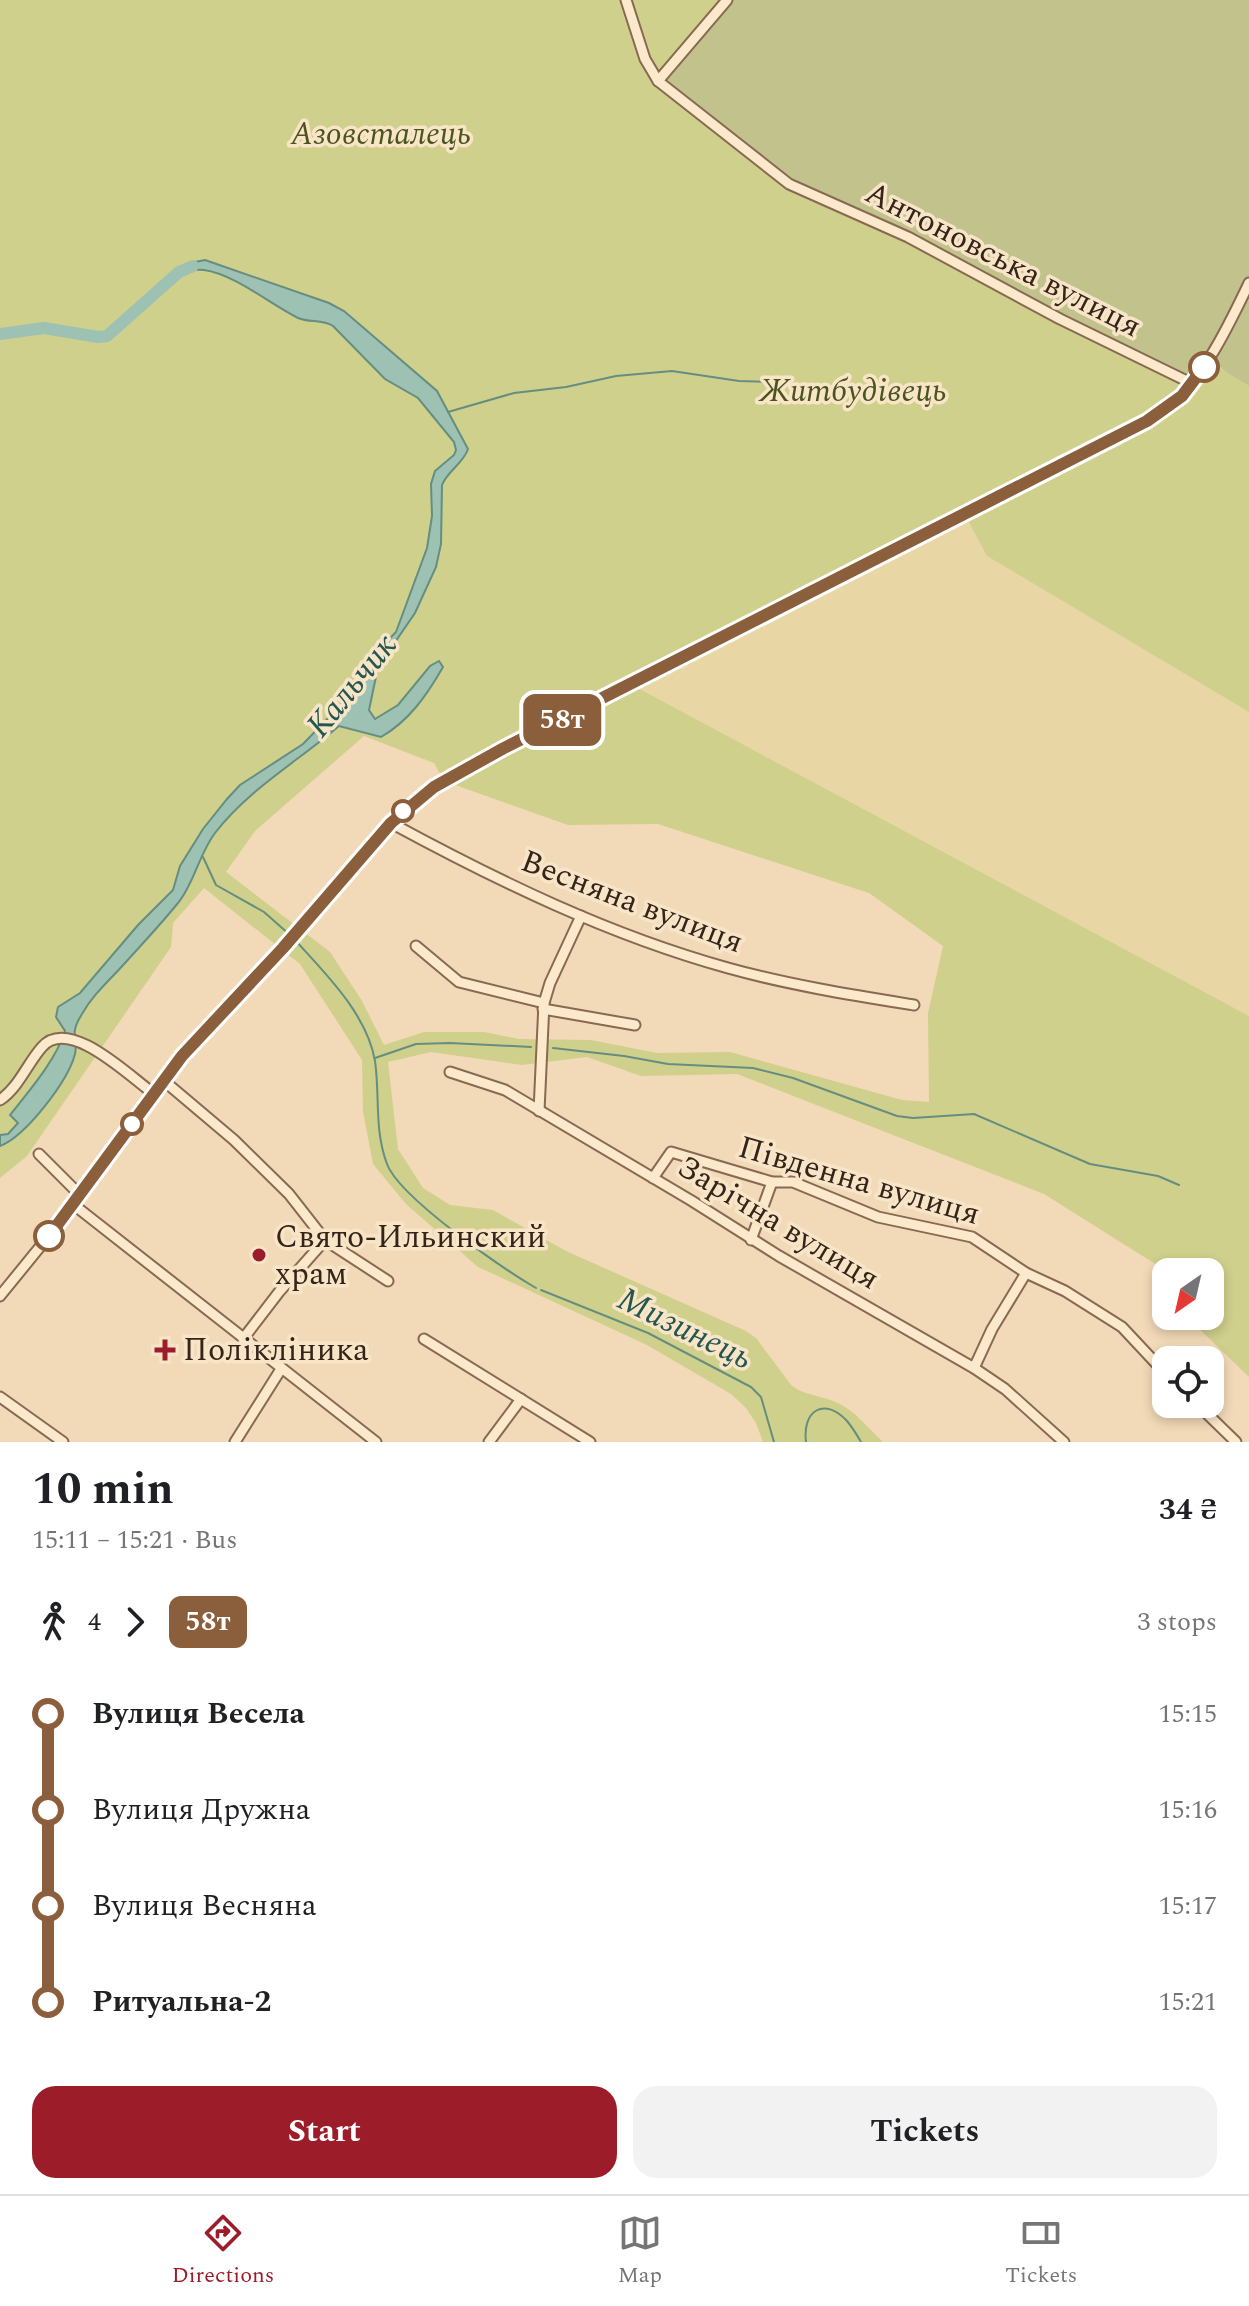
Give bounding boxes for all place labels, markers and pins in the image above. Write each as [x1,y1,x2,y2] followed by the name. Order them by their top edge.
[1189,352,1219,382] unlabelled marker
[392,800,414,822] unlabelled marker
[121,1113,143,1135] unlabelled marker
[275,1213,546,1299] place label: Свято-Ильинский храм
[34,1221,64,1251] unlabelled marker
[250,1246,268,1264] marker: Свято-Ильинский храм
[183,1326,369,1375] place label: Полікліника
[154,1339,176,1361] marker: Полікліника

